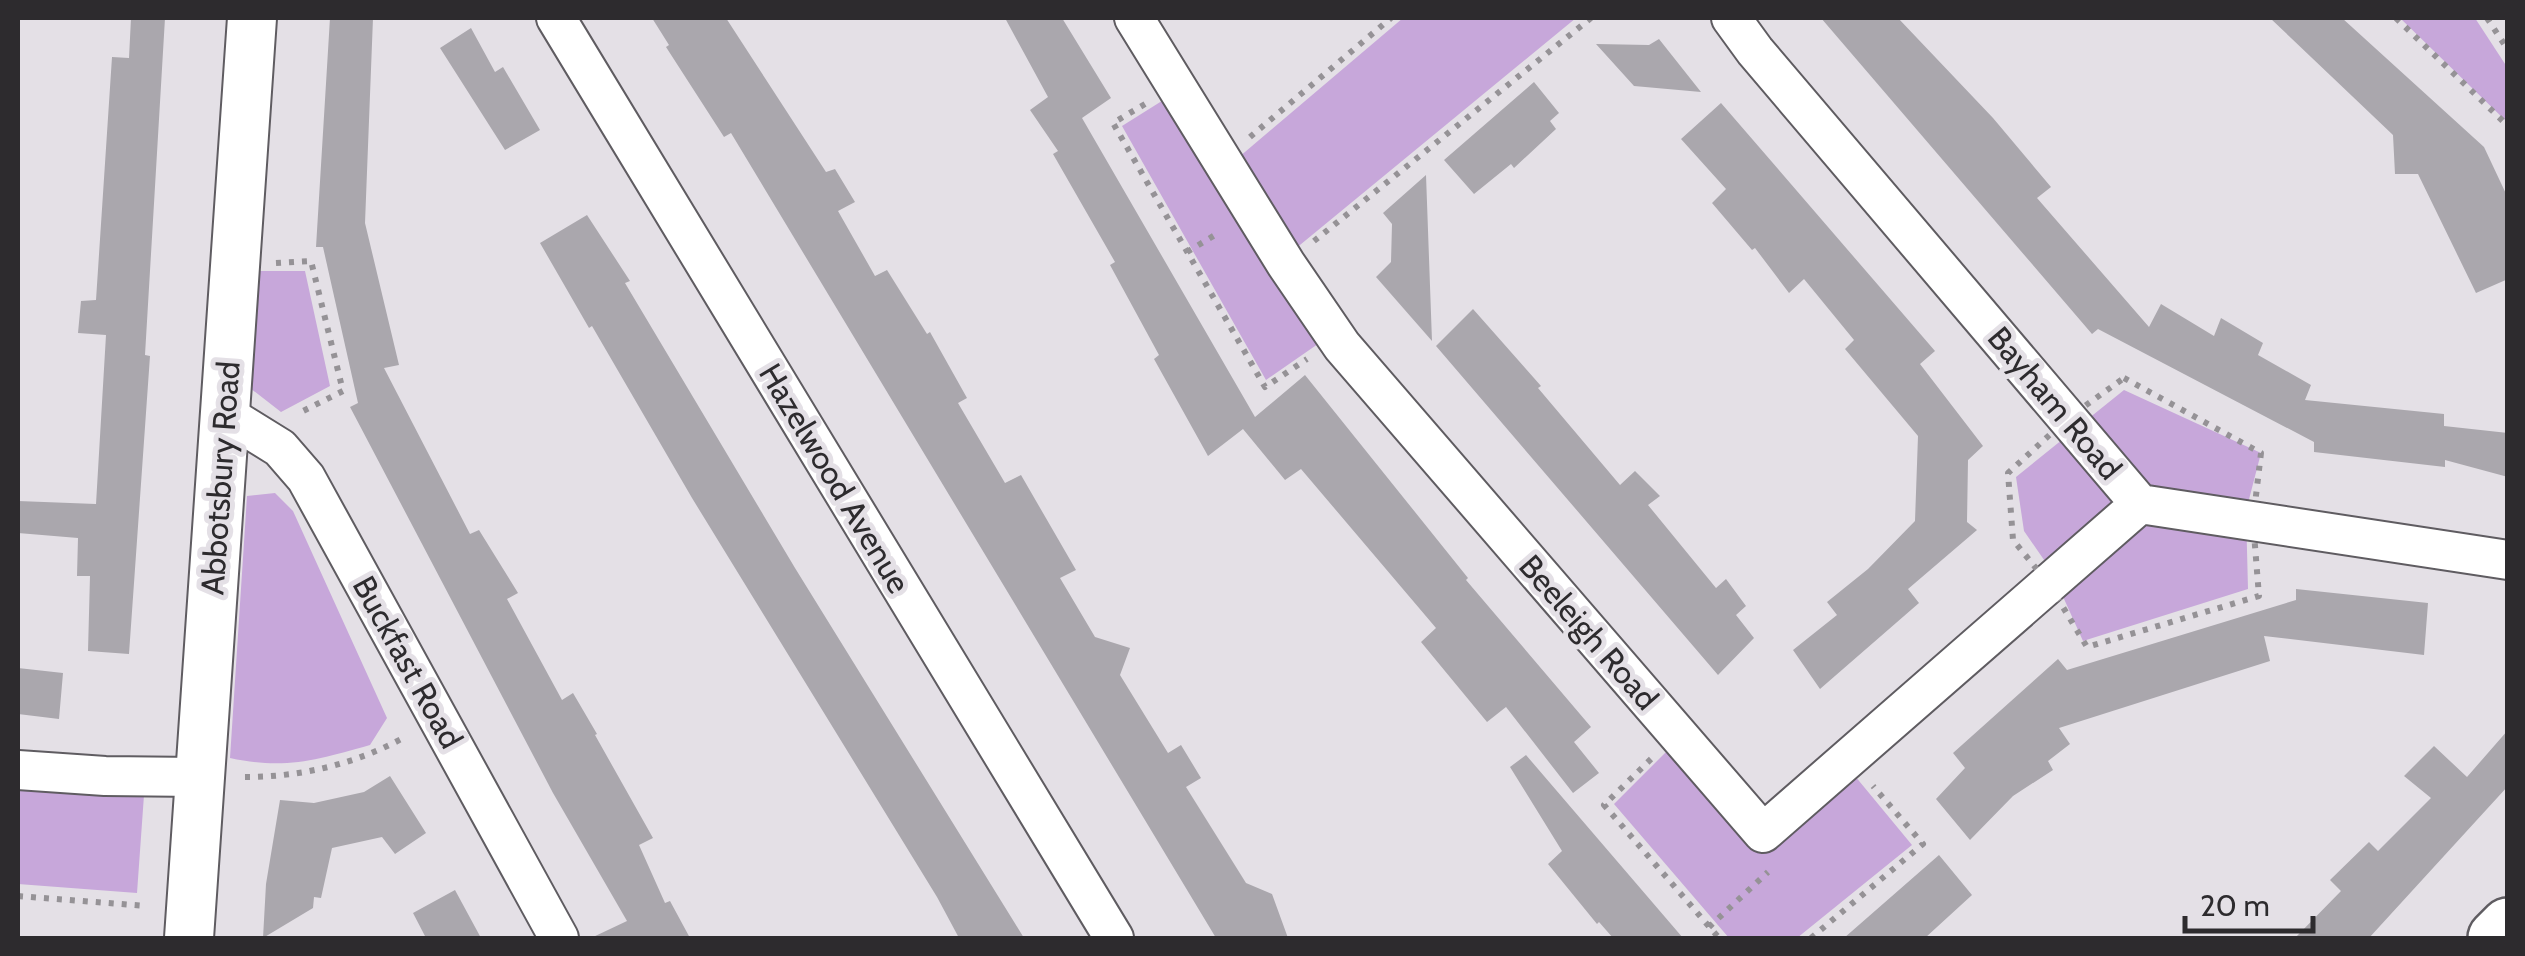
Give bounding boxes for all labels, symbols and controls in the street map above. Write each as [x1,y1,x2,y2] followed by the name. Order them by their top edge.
[1980,319,2130,487] street label: Bayham Road
[751,356,919,600] street label: Hazelwood Avenue
[192,360,248,596] street label: Abbotsbury Road
[1511,547,1667,717] street label: Beeleigh Road
[345,569,471,755] street label: Buckfast Road
[2185,871,2312,933] scale bar
[2200,887,2270,924] text: 20 m

